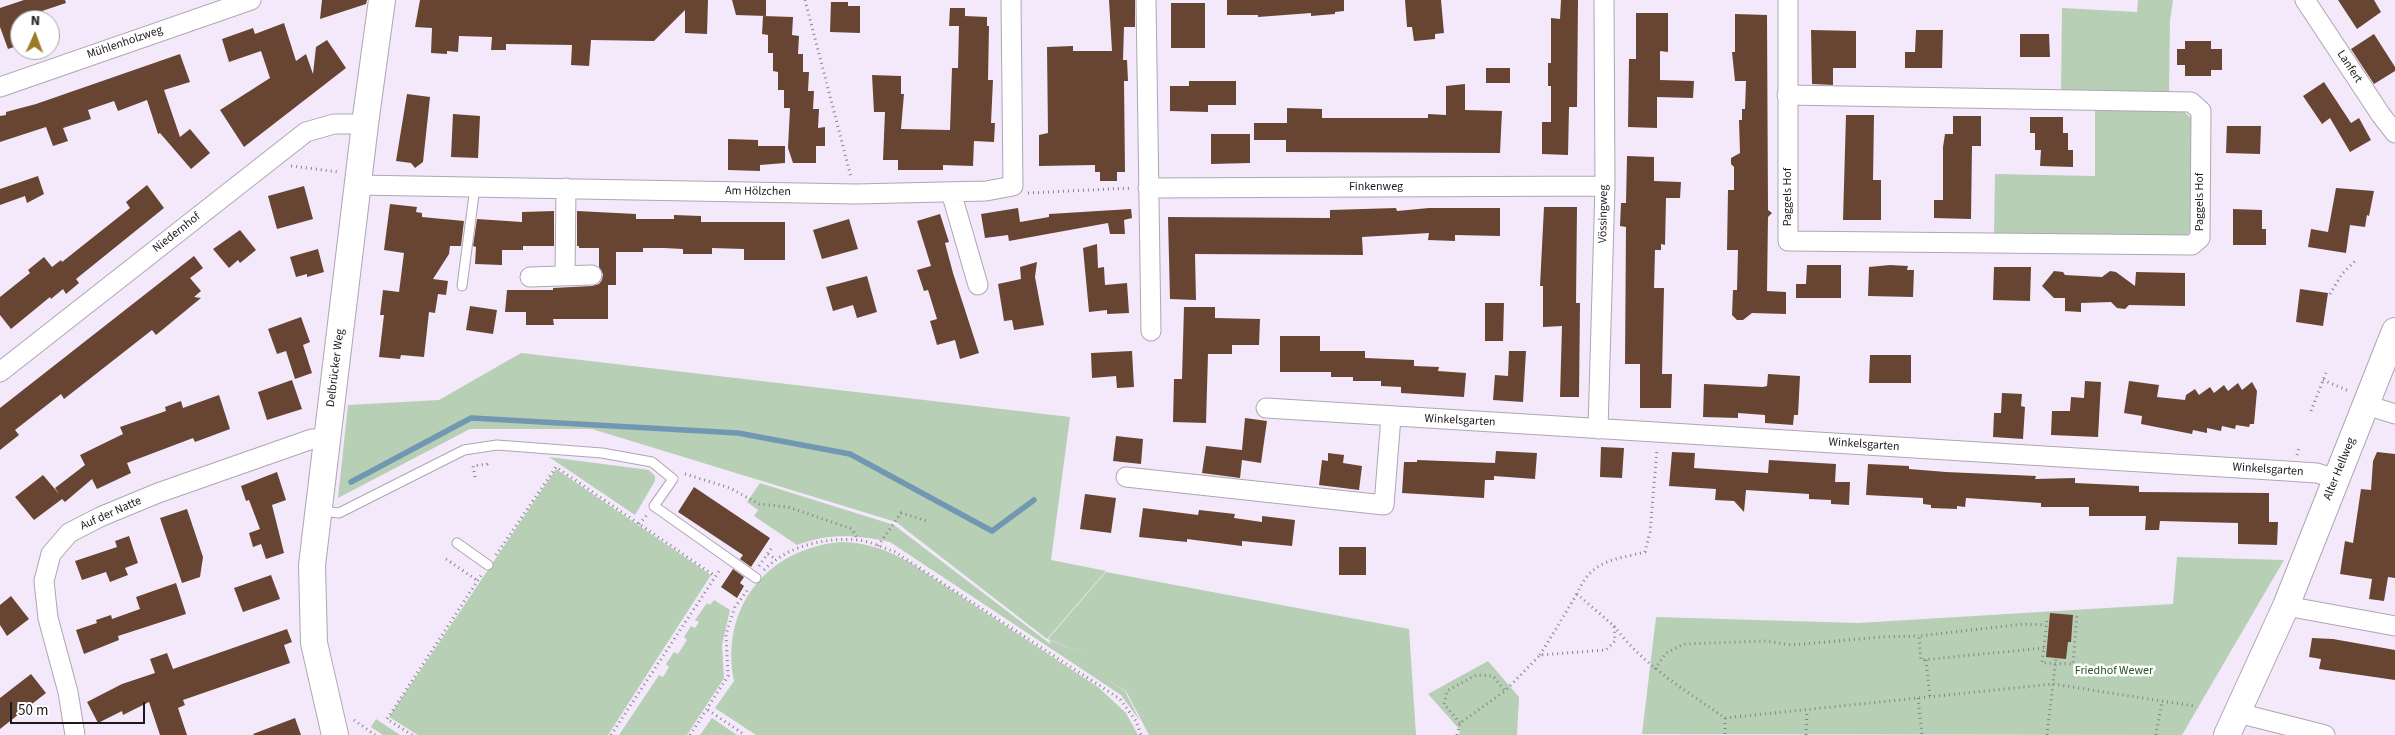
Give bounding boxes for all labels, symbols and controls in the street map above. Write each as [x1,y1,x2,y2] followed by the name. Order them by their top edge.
[10,10,60,60] north arrow
[30,11,40,31] text: N
[85,23,165,63] street label: Mühlenholzweg
[2333,48,2365,86] street label: Lanfert
[1781,168,1795,226] street label: Paggels Hof
[2193,173,2207,231] street label: Paggels Hof
[1349,180,1403,194] street label: Finkenweg
[725,184,791,200] street label: Am Hölzchen
[1596,185,1612,243] street label: Vössingweg
[150,210,204,256] street label: Niedernhof
[324,328,348,408] street label: Delbrücker Weg
[1424,412,1496,430] street label: Winkelsgarten
[1828,435,1900,455] street label: Winkelsgarten
[2321,436,2359,502] street label: Alter Hellweg
[2232,460,2304,480] street label: Winkelsgarten
[78,494,144,534] street label: Auf der Natte
[2075,664,2153,678] park label: Friedhof Wewer
[12,692,148,724] scale bar
[18,700,48,721] text: 50 m

